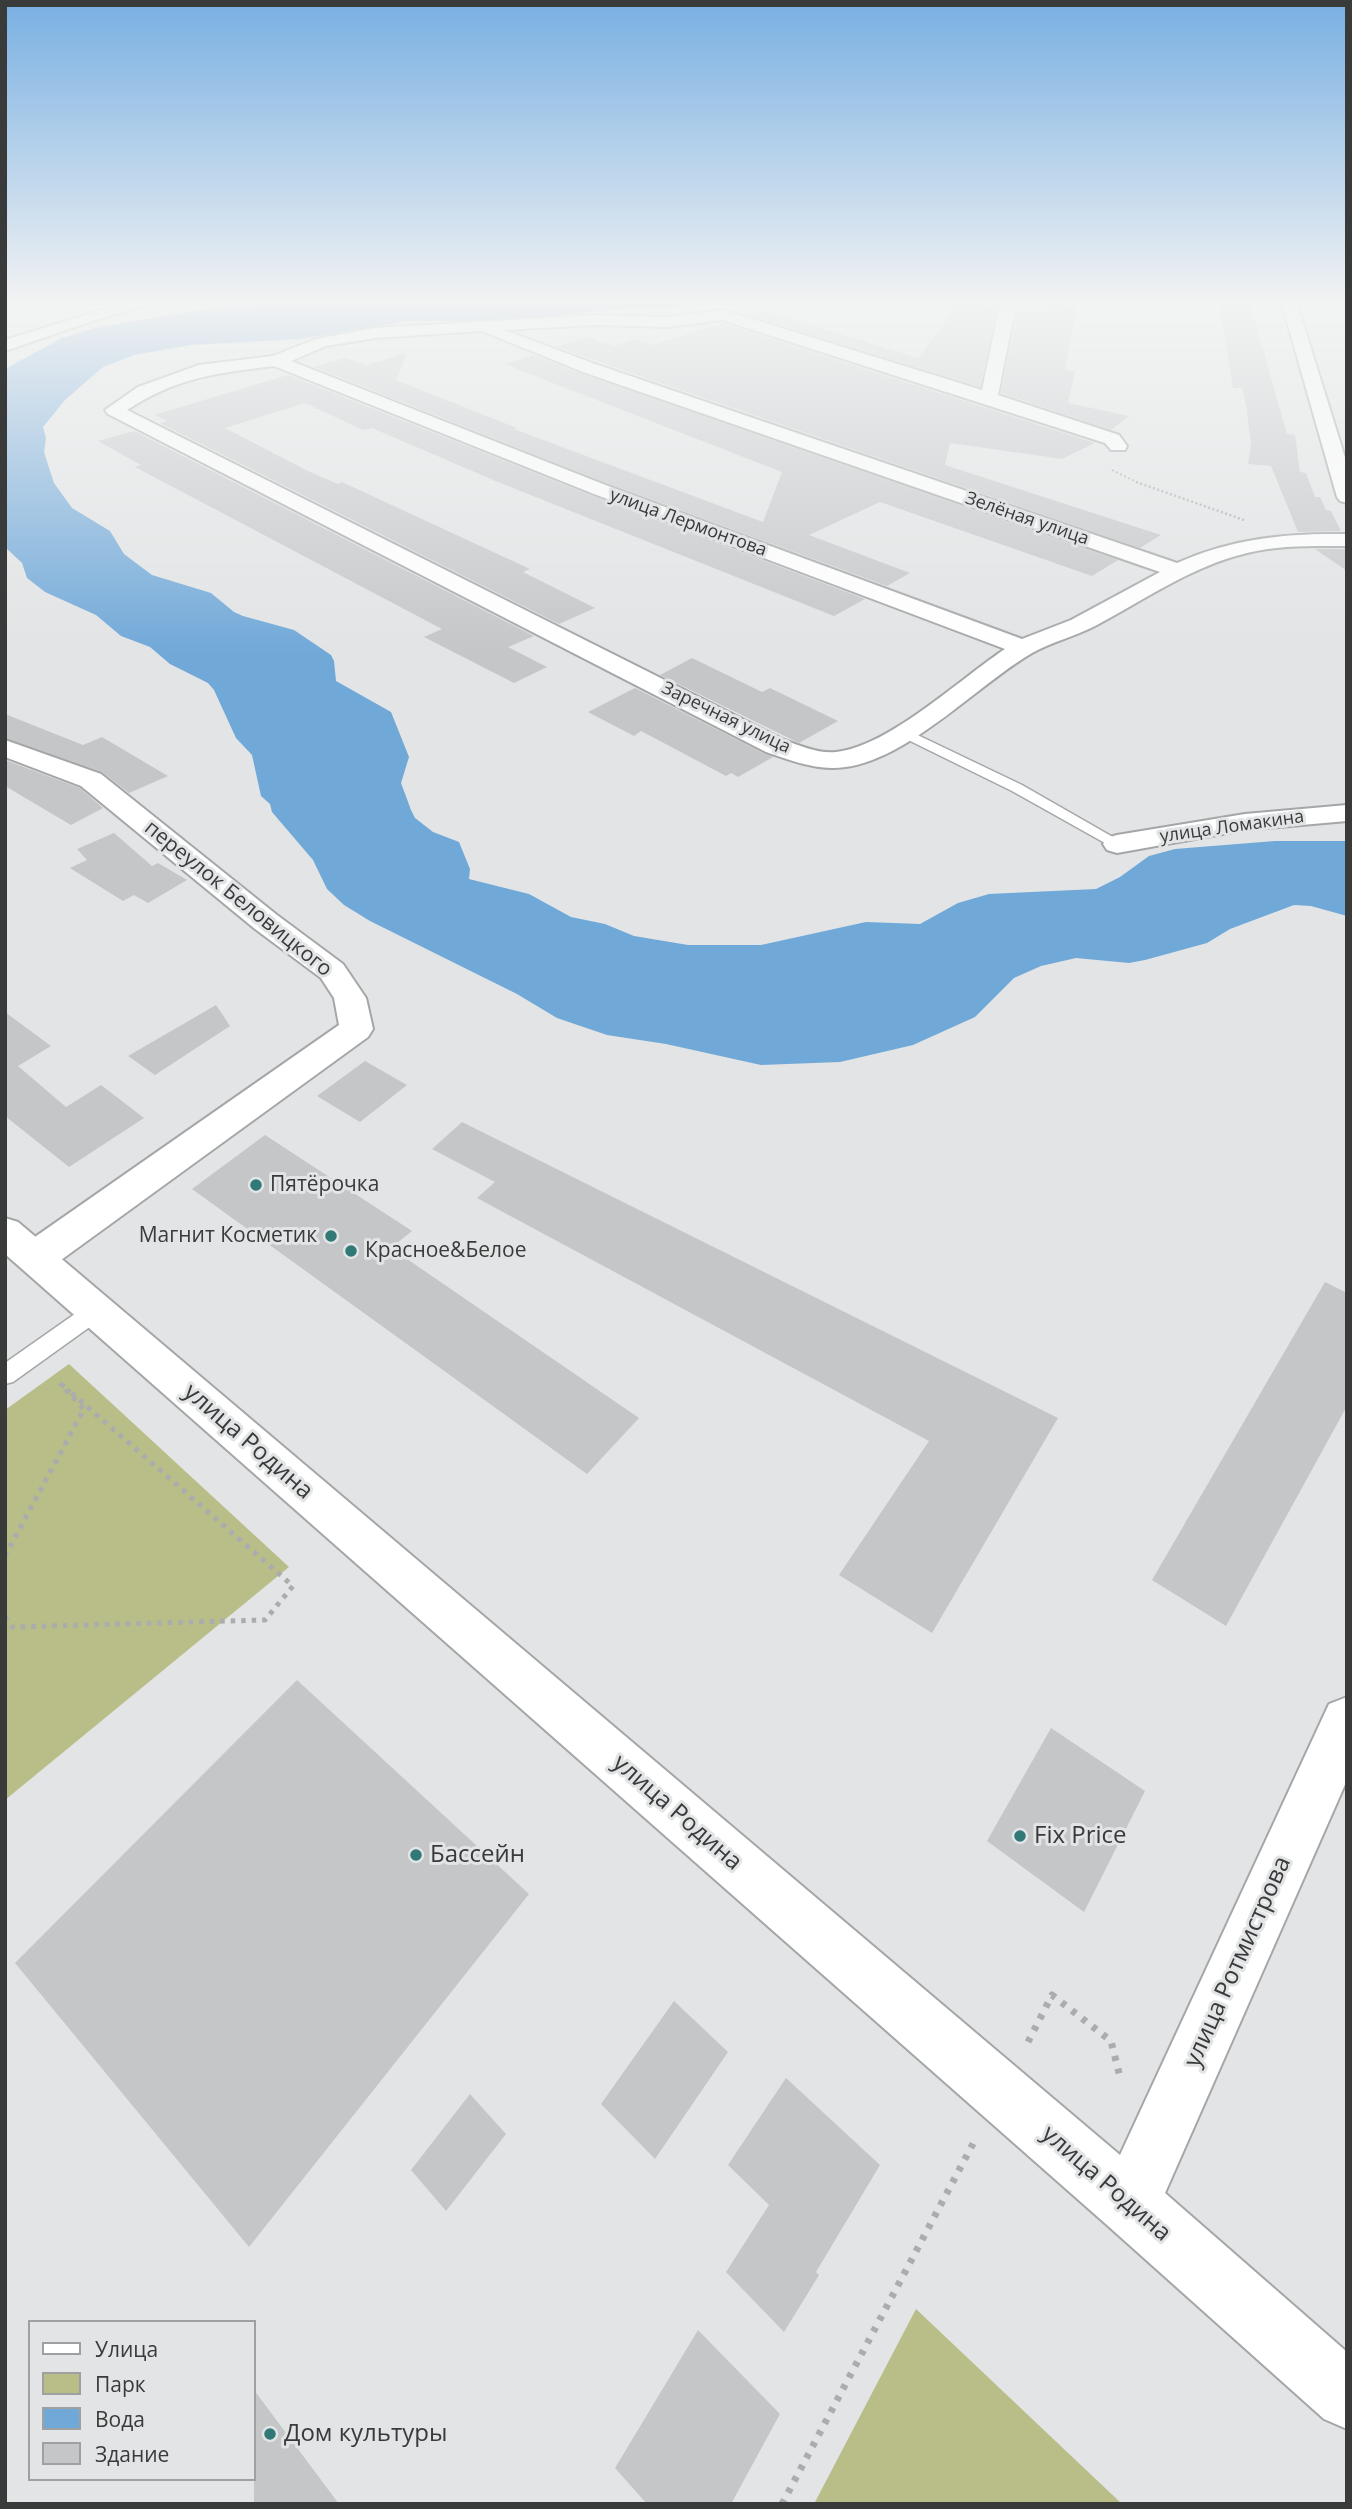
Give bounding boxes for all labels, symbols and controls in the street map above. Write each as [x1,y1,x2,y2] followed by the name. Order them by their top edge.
[607,485,769,561] street label: улица Лермонтова
[962,488,1092,550] street label: Зелёная улица
[658,677,794,759] street label: Заречная улица
[1158,806,1306,848] street label: улица Ломакина
[139,816,337,982] street label: переулок Беловицкого
[270,1172,379,1198] place label: Пятёрочка
[248,1177,264,1193] marker: Пятёрочка
[139,1223,317,1249] place label: Магнит Косметик
[323,1228,339,1244] marker: Магнит Косметик
[365,1238,526,1264] place label: Красное&Белое
[343,1243,359,1259] marker: Красное&Белое
[177,1378,319,1506] street label: улица Родина
[606,1749,748,1877] street label: улица Родина
[1034,1822,1127,1850] place label: Fix Price
[1012,1828,1028,1844] marker: Fix Price
[430,1841,525,1869] place label: Бассейн
[408,1847,424,1863] marker: Бассейн
[1179,1852,1297,2072] street label: улица Ротмистрова
[1035,2120,1177,2248] street label: улица Родина
[28,2320,256,2481] legend
[95,2335,158,2363] text: Улица
[95,2370,146,2398] text: Парк
[95,2405,145,2433] text: Вода
[284,2420,447,2448] place label: Дом культуры
[262,2426,278,2442] marker: Дом культуры
[95,2440,169,2468] text: Здание

